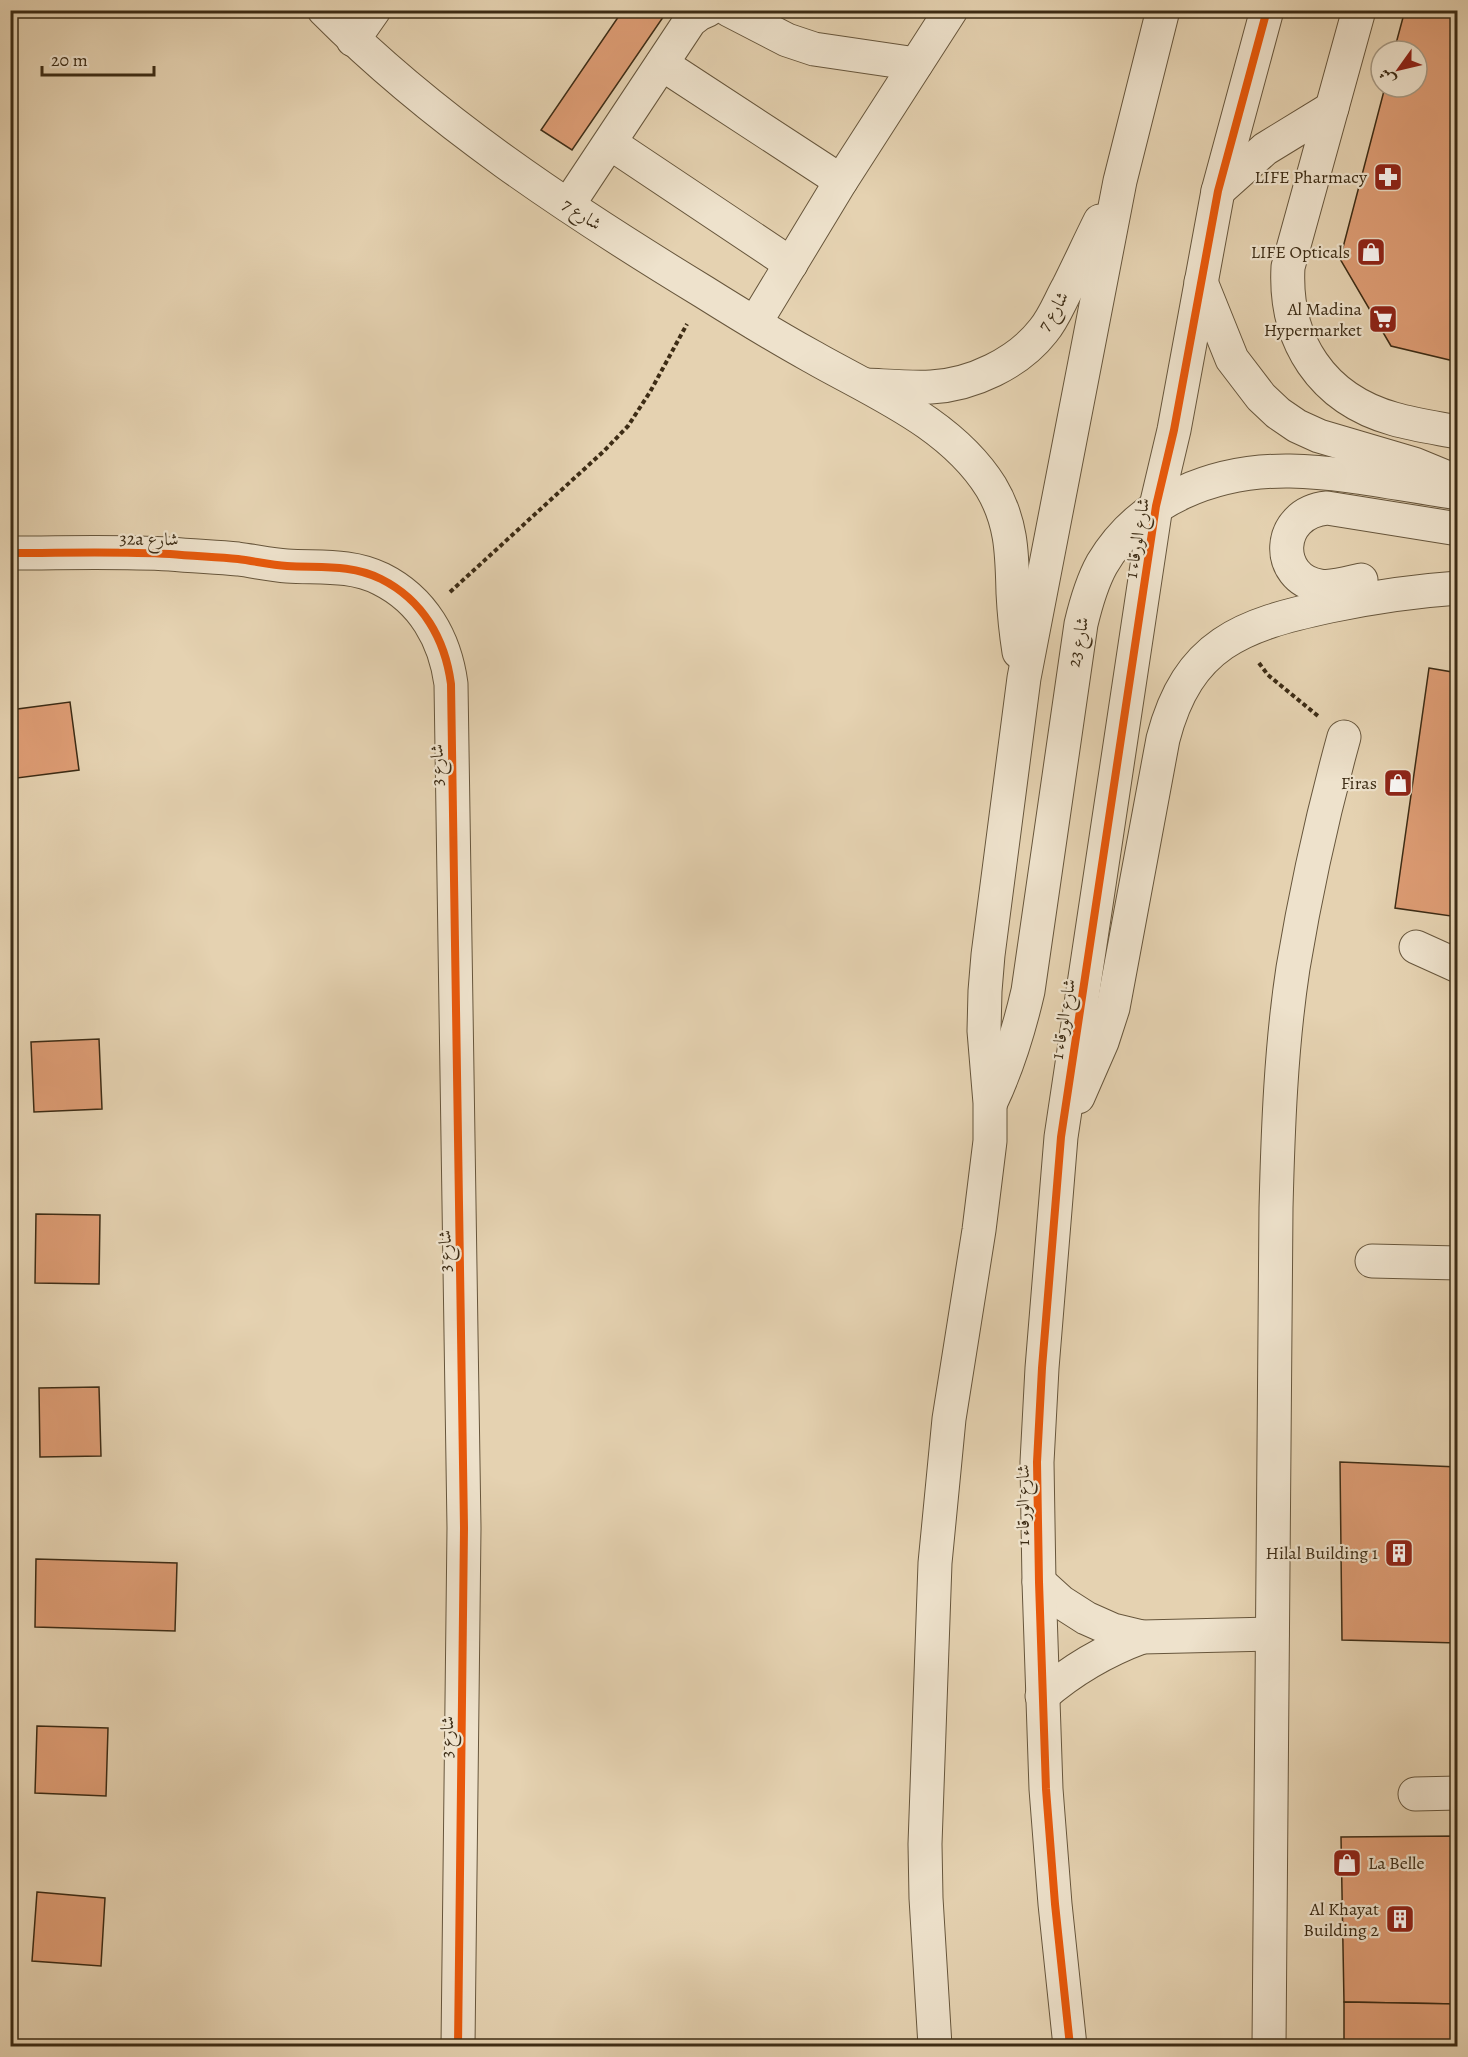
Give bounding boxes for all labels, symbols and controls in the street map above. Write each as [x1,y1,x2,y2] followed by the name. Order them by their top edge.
[42,39,154,77] scale bar
[1369,39,1429,99] north arrow
[51,48,88,72] text: 20 m
[1374,64,1401,90] text: ش
[1372,161,1404,193] pharmacy icon: LIFE Pharmacy
[1254,165,1368,189] place label: LIFE Pharmacy
[556,192,606,238] street label: شارع 7
[1355,236,1387,268] shop icon: LIFE Opticals
[1251,240,1350,264] place label: LIFE Opticals
[1032,287,1077,337] street label: شارع 7
[1264,297,1363,342] place label: Al Madina Hypermarket
[1367,303,1399,335] supermarket icon: Al Madina Hypermarket
[1119,496,1158,580] street label: شارع الورقاء 1
[119,526,179,555] street label: 32a شارع
[1061,615,1098,670] street label: شارع 23
[425,744,452,786] street label: شارع 3
[1382,767,1414,799] shop icon: Firas
[1341,771,1377,795] place label: Firas
[1045,977,1084,1061] street label: شارع الورقاء 1
[433,1230,460,1272] street label: شارع 3
[1011,1464,1038,1546] street label: شارع الورقاء 1
[1383,1537,1415,1569] building icon: Hilal Building 1
[1266,1541,1378,1565] place label: Hilal Building 1
[435,1716,462,1758] street label: شارع 3
[1331,1847,1363,1879] shop icon: La Belle
[1368,1851,1425,1875] place label: La Belle
[1303,1897,1379,1942] place label: Al Khayat Building 2
[1384,1903,1416,1935] building icon: Al Khayat Building 2

